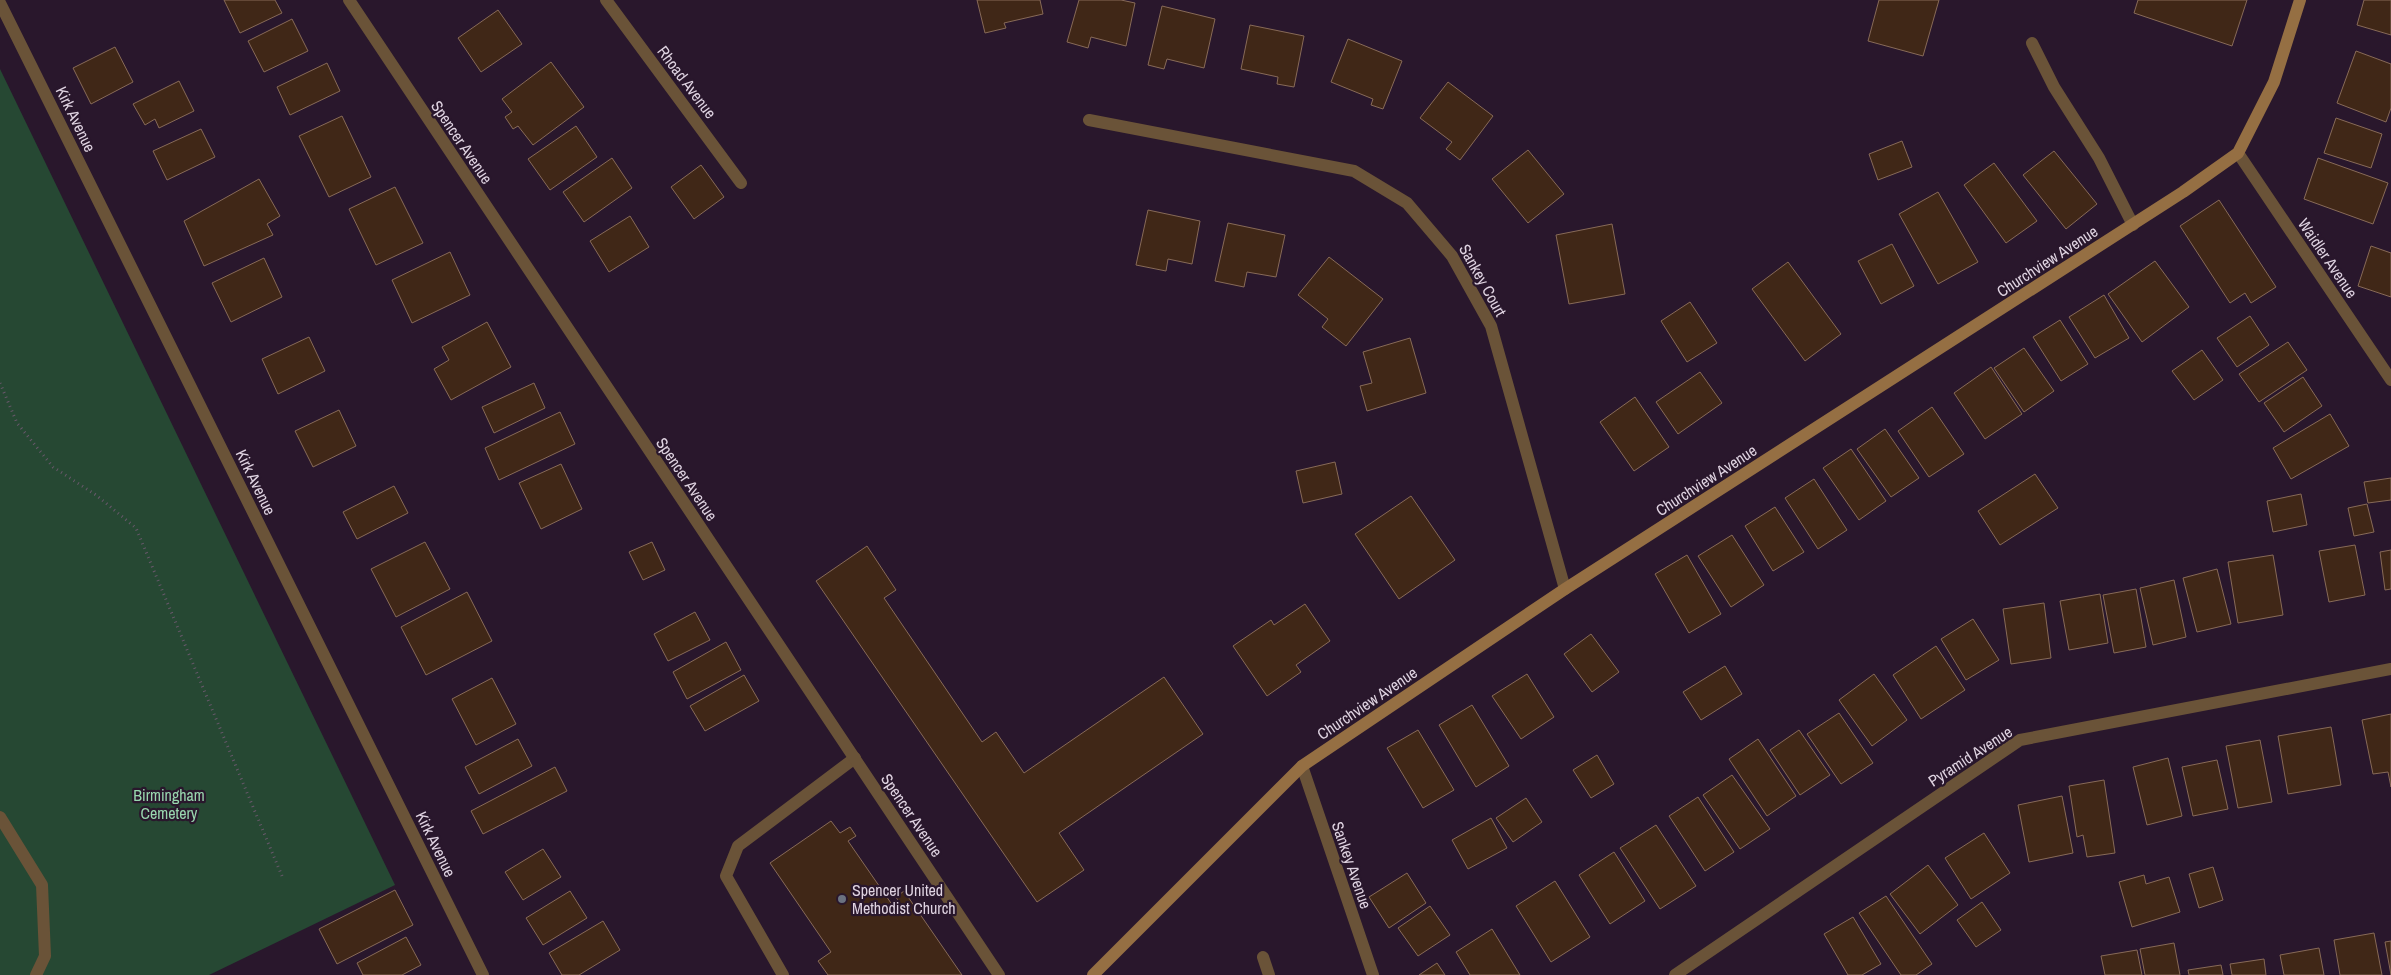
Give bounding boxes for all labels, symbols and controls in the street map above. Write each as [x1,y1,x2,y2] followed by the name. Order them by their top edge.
[652,41,722,123] street label: Rhoad Avenue
[51,82,101,156] street label: Kirk Avenue
[426,96,498,188] street label: Spencer Avenue
[2293,214,2363,302] street label: Waidler Avenue
[1992,220,2102,302] street label: Churchview Avenue
[1454,240,1512,320] street label: Sankey Court
[651,433,723,525] street label: Spencer Avenue
[1651,439,1761,521] street label: Churchview Avenue
[231,445,281,519] street label: Kirk Avenue
[1313,661,1421,745] street label: Churchview Avenue
[1924,721,2016,791] street label: Pyramid Avenue
[876,769,948,861] street label: Spencer Avenue
[133,784,205,824] park label: Birmingham Cemetery
[411,807,461,881] street label: Kirk Avenue
[1327,818,1377,912] street label: Sankey Avenue
[852,879,956,919] place label: Spencer United Methodist Church
[836,893,848,905] marker: Spencer United Methodist Church

